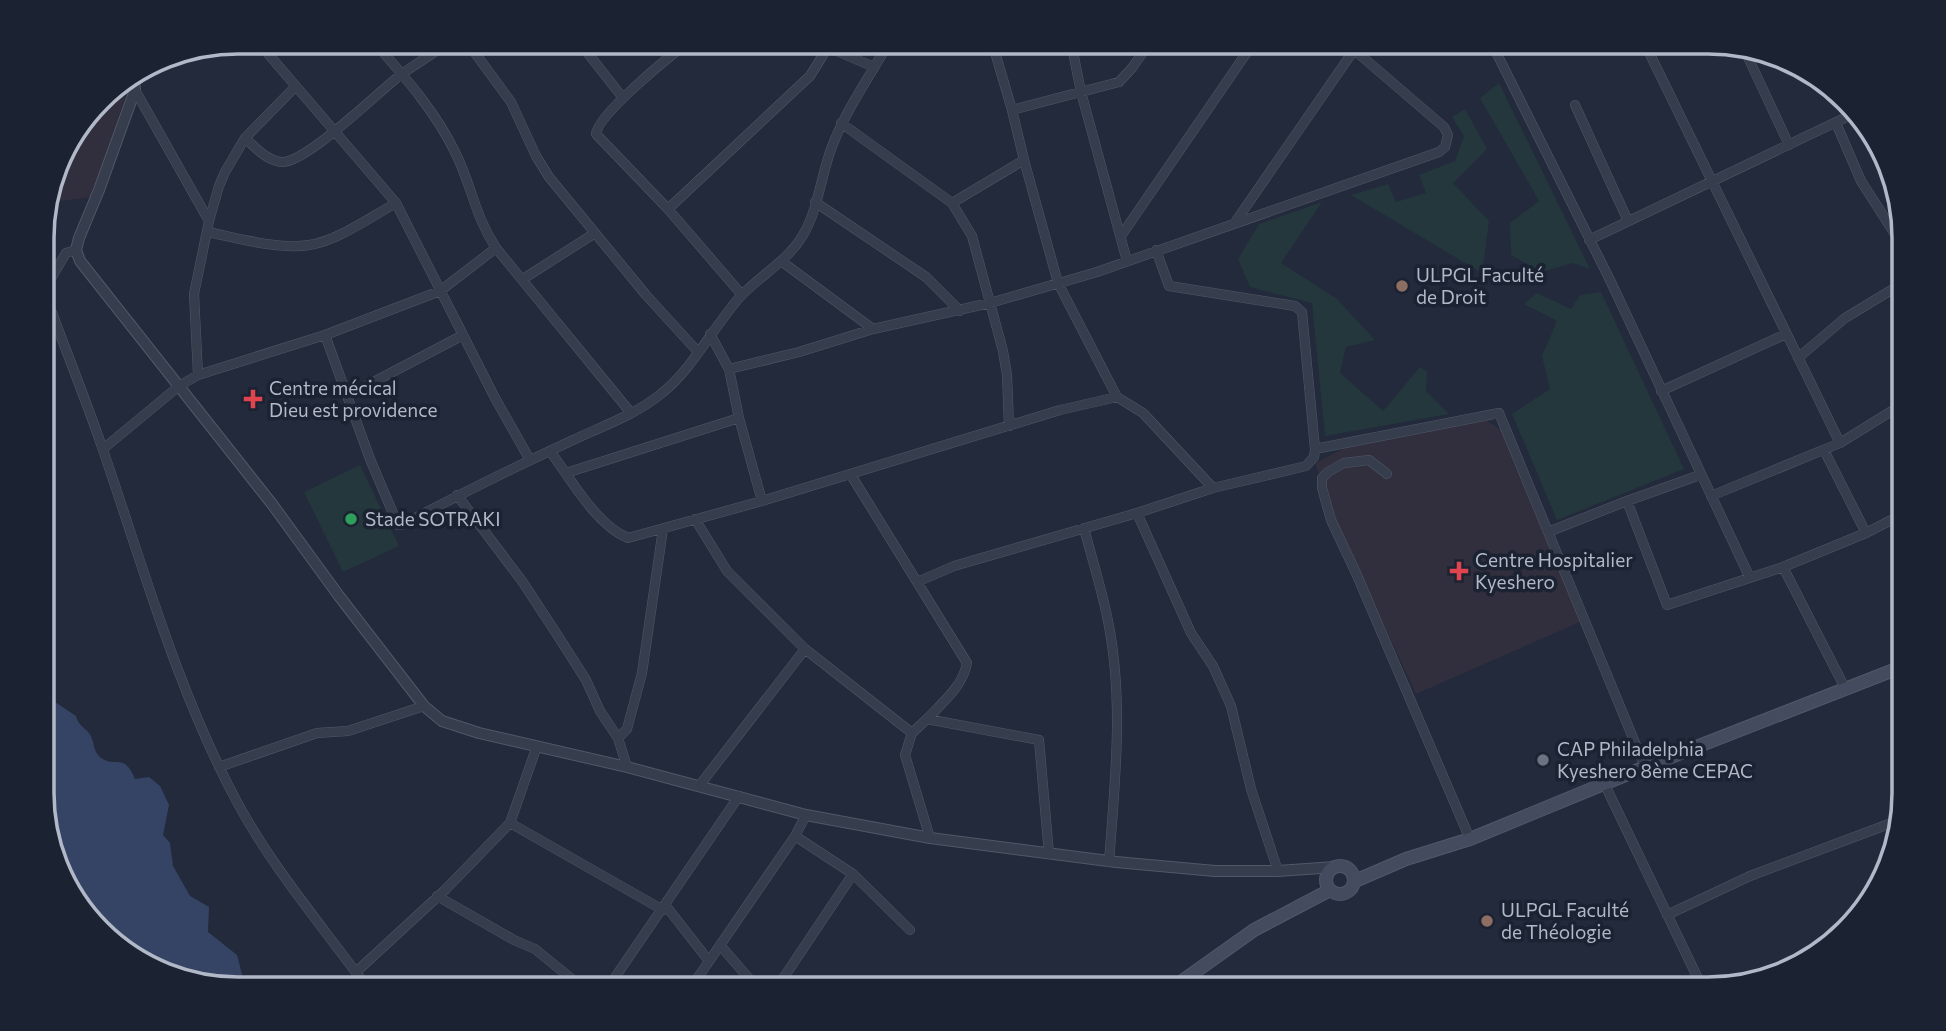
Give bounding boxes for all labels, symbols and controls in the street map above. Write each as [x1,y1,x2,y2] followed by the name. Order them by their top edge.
[1416,263,1544,308] place label: ULPGL Faculté de Droit
[1394,278,1410,294] marker: ULPGL Faculté de Droit
[269,376,438,421] place label: Centre mécical Dieu est providence
[243,389,263,409] marker: Centre mécical Dieu est providence
[365,507,500,530] place label: Stade SOTRAKI
[343,511,359,527] marker: Stade SOTRAKI
[1475,548,1633,593] place label: Centre Hospitalier Kyeshero
[1449,561,1469,581] marker: Centre Hospitalier Kyeshero
[1557,737,1753,782] place label: CAP Philadelphia Kyeshero 8ème CEPAC
[1535,752,1551,768] marker: CAP Philadelphia Kyeshero 8ème CEPAC
[1501,898,1629,943] place label: ULPGL Faculté de Théologie
[1479,913,1495,929] marker: ULPGL Faculté de Théologie

